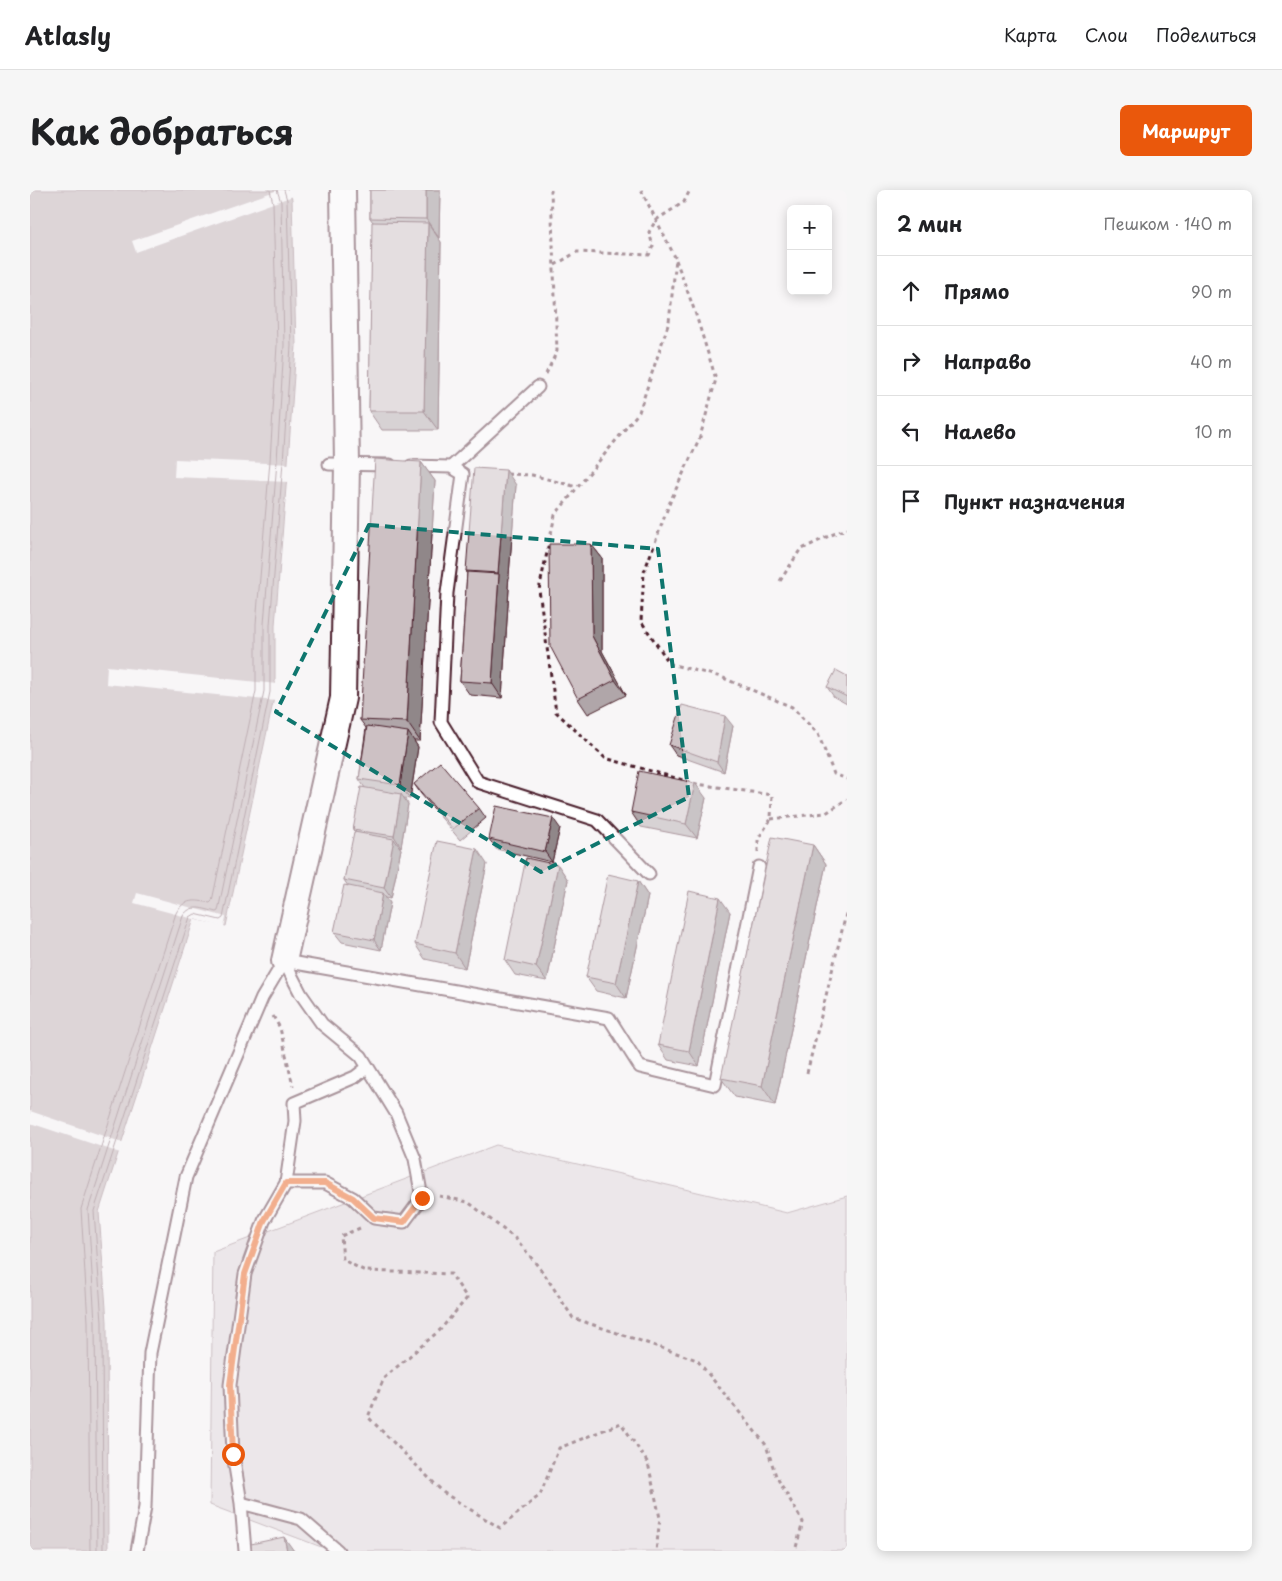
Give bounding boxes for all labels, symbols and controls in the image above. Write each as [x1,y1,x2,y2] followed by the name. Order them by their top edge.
[25,17,111,53] text: Atlasly
[1004,21,1057,48] text: Карта
[1085,21,1128,48] text: Слои
[1156,21,1257,48] text: Поделиться
[30,104,294,157] text: Как добраться
[1120,105,1252,156] button: Маршрут
[787,205,832,295] map controls
[787,205,832,250] button: +
[897,207,962,239] text: 2 мин
[1104,211,1232,235] text: Пешком · 140 m
[787,250,832,295] button: −
[897,277,925,305] icon: ahead
[944,277,1009,305] text: Прямо
[1191,279,1232,303] text: 90 m
[897,347,925,375] icon: right
[944,347,1031,375] text: Направо
[1190,349,1232,373] text: 40 m
[897,417,925,445] icon: left
[944,417,1016,445] text: Налево
[1195,419,1232,443] text: 10 m
[897,487,925,515] icon: arrive
[944,487,1125,515] text: Пункт назначения
[411,1187,434,1210] route end
[222,1443,245,1466] route start

